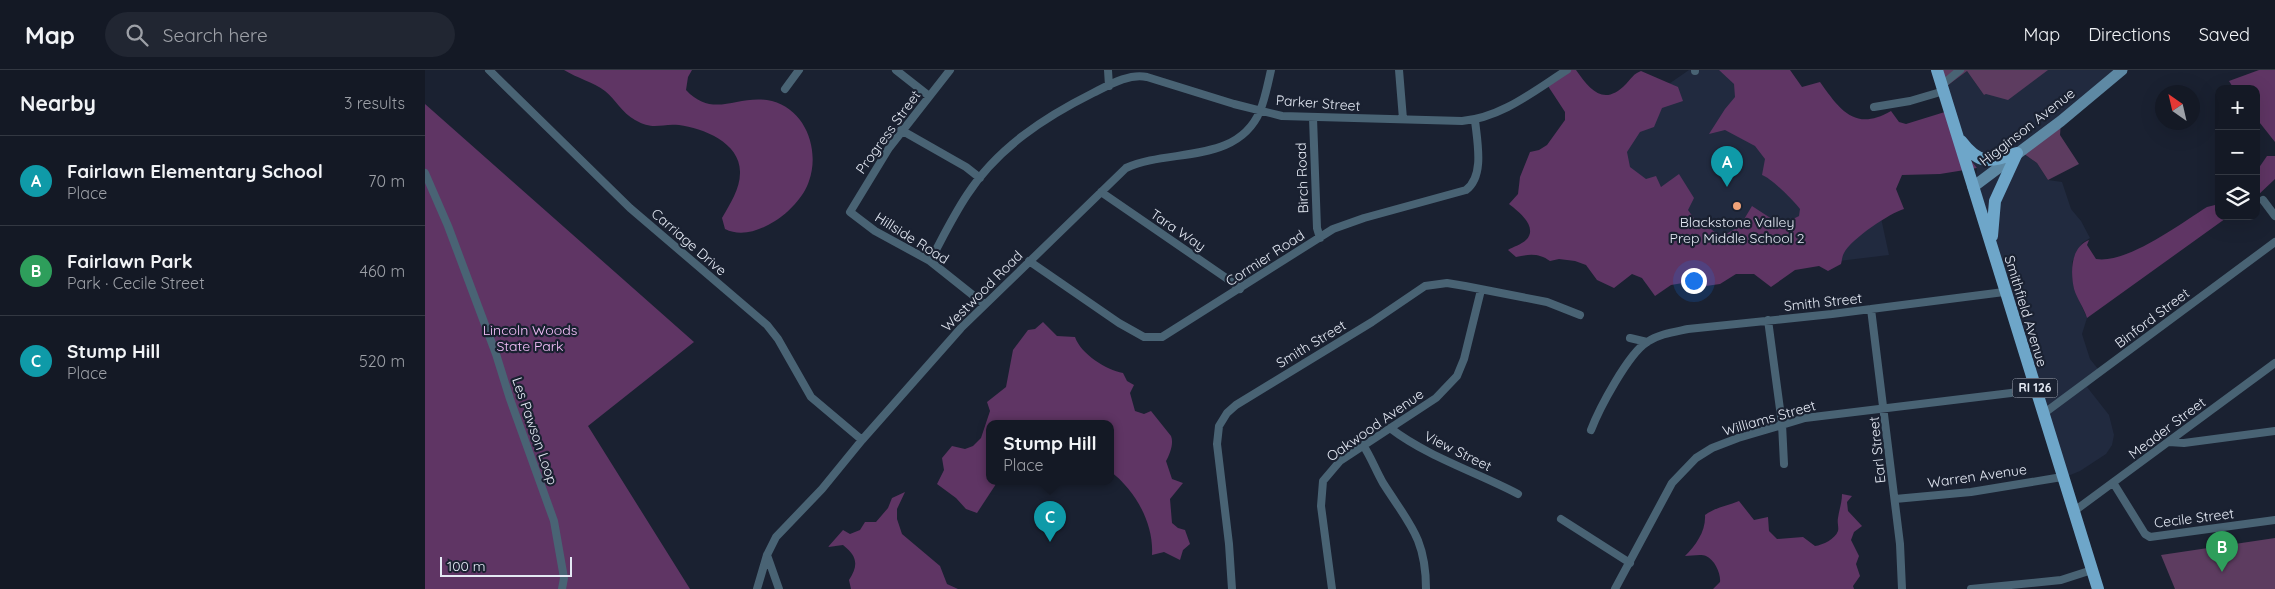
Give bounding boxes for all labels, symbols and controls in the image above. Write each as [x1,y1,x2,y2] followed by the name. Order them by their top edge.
[105,12,455,57] search box
[25,20,75,50] text: Map
[123,21,151,49] icon: search
[163,23,268,47] text: Search here
[2023,23,2060,46] text: Map
[2088,23,2171,46] text: Directions
[2199,23,2250,46] text: Saved
[1976,84,2078,170] street label: Higginson Avenue
[2155,85,2200,130] north arrow
[2215,85,2260,220] map controls
[2215,85,2260,130] button: +
[852,87,924,177] street label: Progress Street
[20,90,96,116] text: Nearby
[1275,91,1361,115] street label: Parker Street
[344,93,405,113] text: 3 results
[2215,130,2260,175] button: −
[1292,142,1312,214] street label: Birch Road
[1711,146,1743,187] pin: A
[67,159,323,183] text: Fairlawn Elementary School
[31,171,41,191] text: A
[368,171,405,191] text: 70 m
[2215,175,2260,220] button: layers
[67,183,107,203] text: Place
[1731,200,1743,212] marker: Blackstone Valley Prep Middle School 2
[648,204,730,280] street label: Carriage Drive
[1147,205,1209,255] street label: Tara Way
[872,208,952,268] street label: Hillside Road
[1670,213,1805,247] place label: Blackstone Valley Prep Middle School 2
[1222,226,1308,290] street label: Cormier Road
[938,247,1026,335] street label: Westwood Road
[67,249,193,273] text: Fairlawn Park
[2001,253,2052,369] street label: Smithfield Avenue
[31,261,41,281] text: B
[359,261,405,281] text: 460 m
[1681,268,1707,294] your location
[67,273,205,293] text: Park · Cecile Street
[2111,284,2193,352] street label: Binford Street
[1783,289,1863,315] street label: Smith Street
[1273,316,1349,372] street label: Smith Street
[483,321,577,355] park label: Lincoln Woods State Park
[67,339,160,363] text: Stump Hill
[31,351,41,371] text: C
[359,351,405,371] text: 520 m
[67,363,107,383] text: Place
[508,375,562,487] street label: Les Pawson Loop
[2013,378,2057,398] road number: RI 126
[1323,385,1427,465] street label: Oakwood Avenue
[2125,393,2209,463] street label: Meader Street
[1720,396,1818,440] street label: Williams Street
[1865,415,1889,484] street label: Earl Street
[986,420,1114,485] popup
[1421,427,1495,475] street label: View Street
[1003,431,1097,455] text: Stump Hill
[1003,455,1044,475] text: Place
[1926,460,2028,492] street label: Warren Avenue
[1034,501,1066,542] pin: C
[2153,504,2235,532] street label: Cecile Street
[2206,531,2238,572] pin: B
[440,554,573,577] scale bar
[447,557,485,575] text: 100 m

